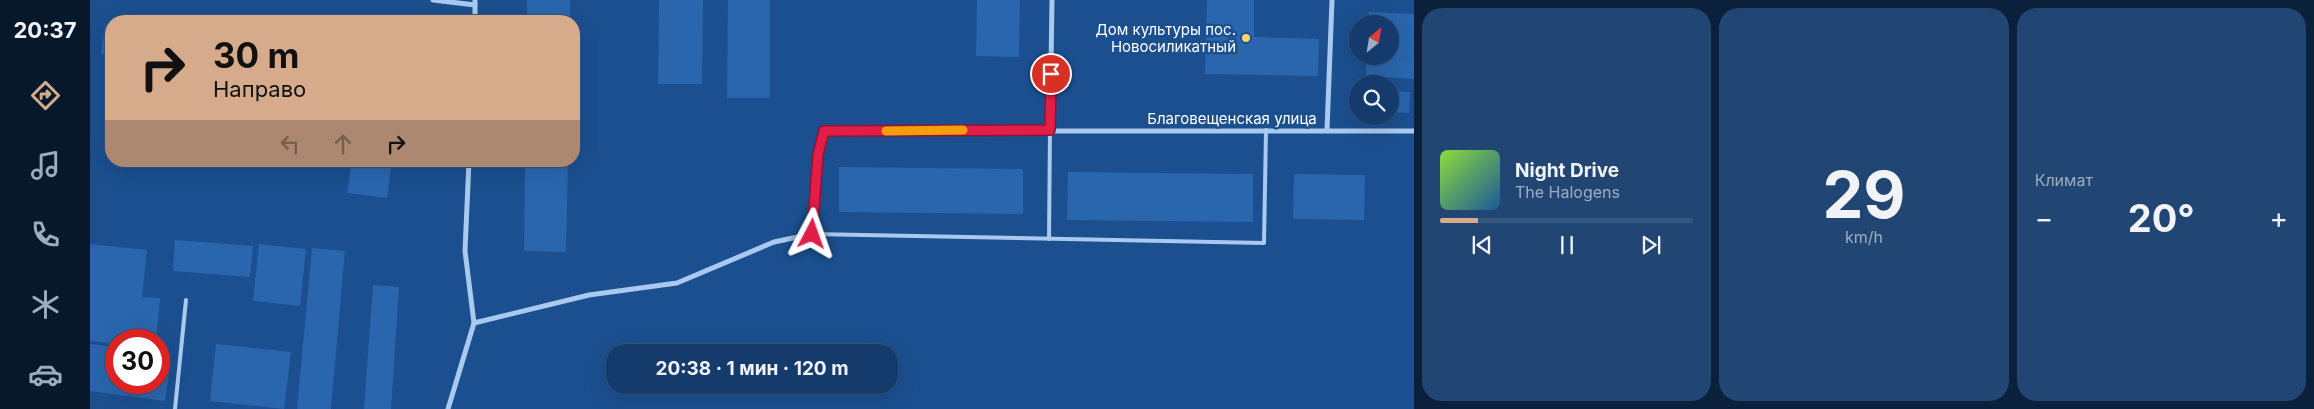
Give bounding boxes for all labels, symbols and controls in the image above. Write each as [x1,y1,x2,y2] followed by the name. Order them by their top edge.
[1349,15,1399,65] north arrow
[1349,15,1399,125] map controls
[13,17,77,43] text: 20:37
[1096,20,1236,56] place label: Дом культуры пос. Новосиликатный
[1240,32,1252,44] marker: Дом культуры пос. Новосиликатный
[213,34,299,76] text: 30 m
[130,35,195,100] icon: right
[1030,53,1072,95] pin
[1037,60,1065,88] icon: arrive
[1349,75,1399,125] button: search
[213,76,306,102] text: Направо
[28,78,63,113] icon: directions
[1147,109,1317,128] street label: Благовещенская улица
[276,130,304,158] icon: left
[329,130,357,158] icon: ahead
[382,130,410,158] icon: right
[28,148,63,183] icon: music
[1822,155,1906,234] text: 29
[1515,159,1619,182] text: Night Drive
[2035,170,2093,190] text: Климат
[1515,182,1620,202] text: The Halogens
[2128,195,2195,241] text: 20°
[2035,201,2053,235] text: −
[2269,201,2288,235] text: +
[785,207,837,259] position arrow
[28,217,63,252] icon: phone
[1845,227,1883,247] text: km/h
[1468,231,1496,259] icon: previous
[1553,231,1581,259] icon: pause
[1637,231,1665,259] icon: next
[28,287,63,322] icon: climate
[105,329,170,394] speed limit sign: 30
[28,357,63,392] icon: car
[655,357,849,380] text: 20:38 · 1 мин · 120 m

